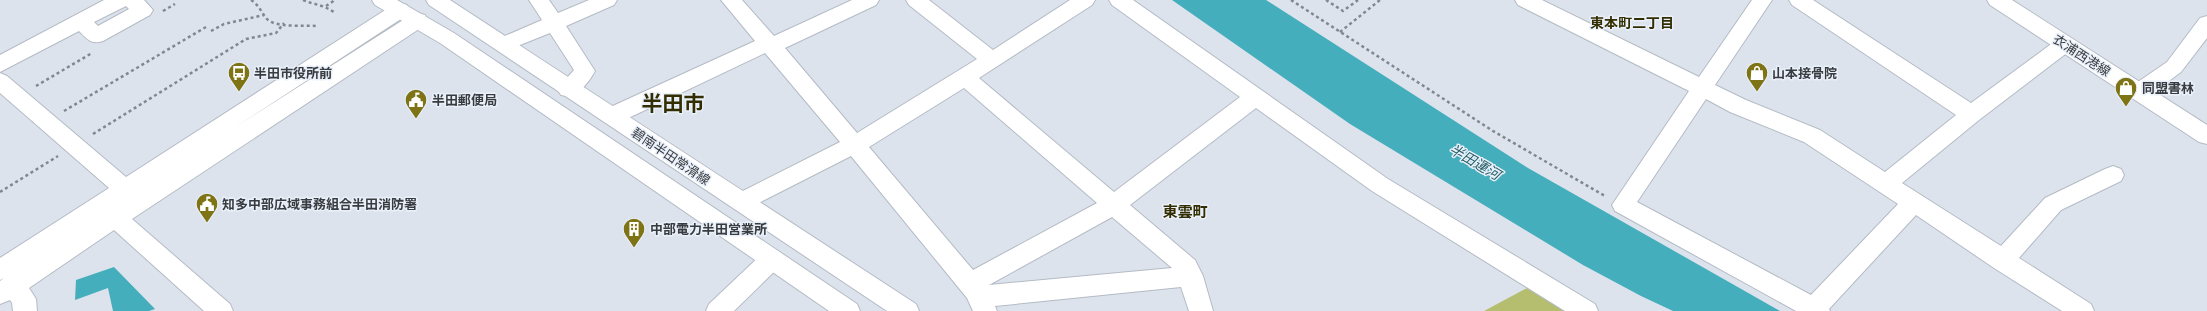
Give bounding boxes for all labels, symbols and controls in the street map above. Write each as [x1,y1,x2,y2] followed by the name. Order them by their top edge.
[1590,15,1674,32] district label: 東本町二丁目
[2050,31,2113,79] street label: 衣浦西港線
[226,60,252,93] bus stop icon: 半田市役所前
[1744,60,1770,93] shop icon: 山本接骨院
[254,66,332,81] place label: 半田市役所前
[1772,66,1837,81] place label: 山本接骨院
[2113,75,2139,108] shop icon: 同盟書林
[2142,81,2194,96] place label: 同盟書林
[403,87,429,120] public building icon: 半田郵便局
[642,92,705,116] district label: 半田市
[432,93,497,108] place label: 半田郵便局
[629,125,713,188] street label: 碧南半田常滑線
[1446,141,1506,185] water label: 半田運河
[194,191,220,224] public building icon: 知多中部広域事務組合半田消防署
[222,197,417,212] place label: 知多中部広域事務組合半田消防署
[1162,203,1208,221] district label: 東雲町
[621,216,647,249] building icon: 中部電力半田営業所
[650,222,767,237] place label: 中部電力半田営業所

